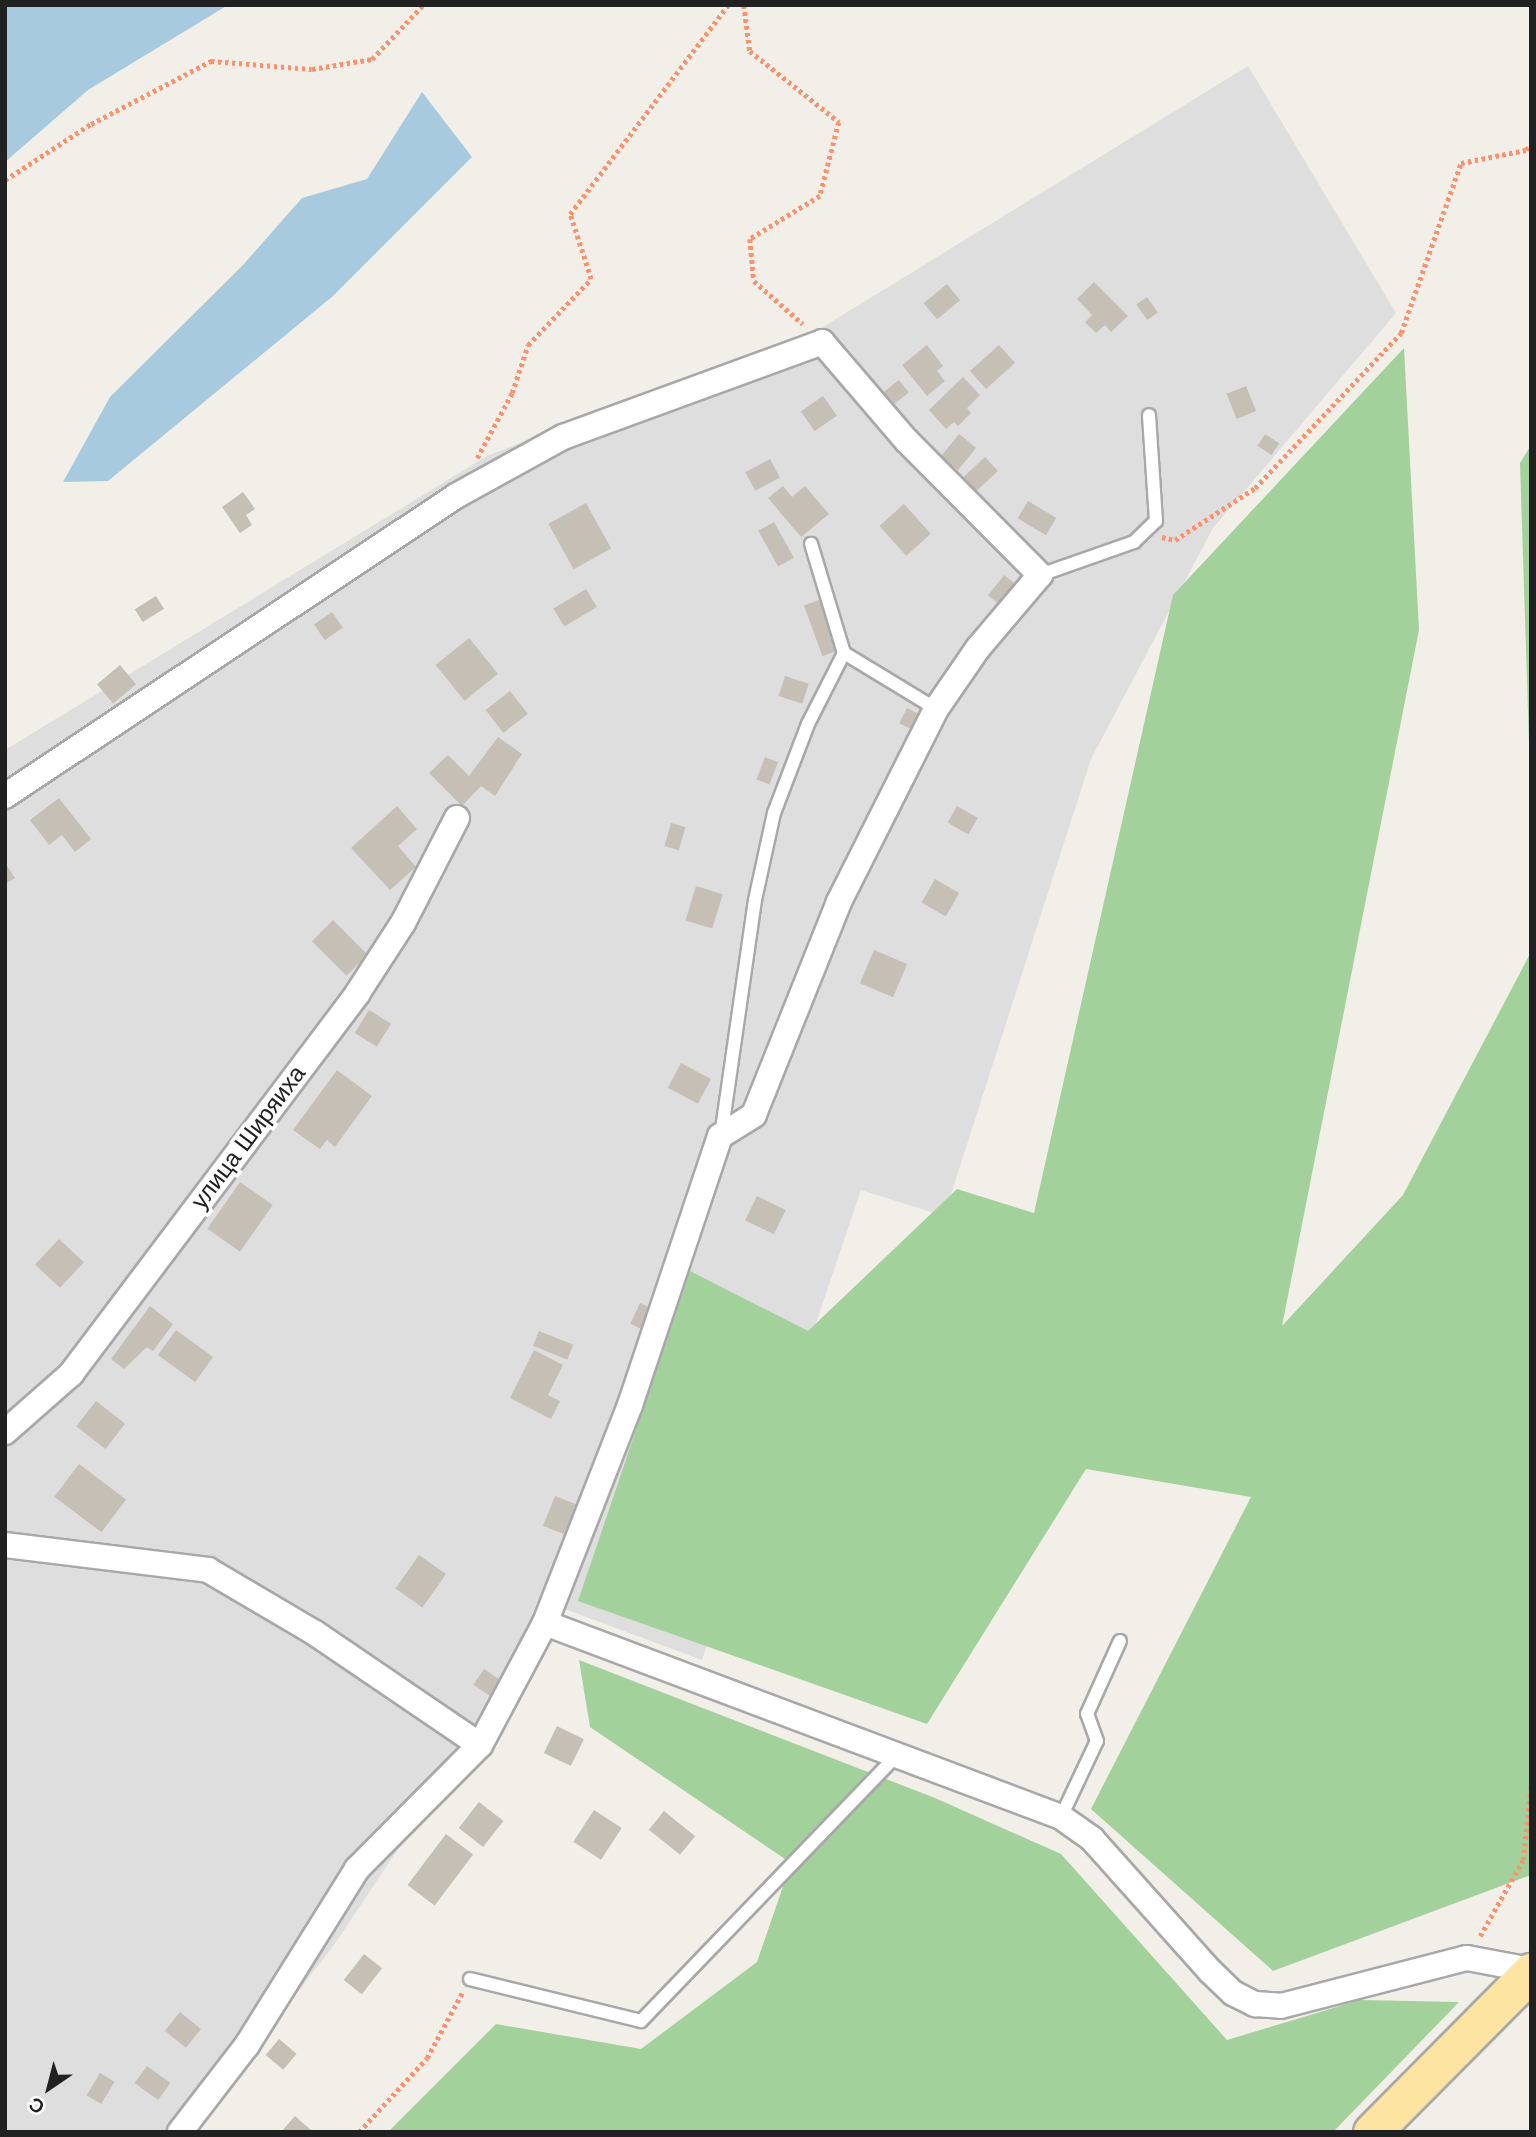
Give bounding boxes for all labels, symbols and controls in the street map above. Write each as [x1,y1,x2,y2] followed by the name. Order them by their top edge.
[185,1060,311,1214] street label: улица Ширяиха
[14,2053,84,2123] north arrow
[24,2091,49,2120] text: С

